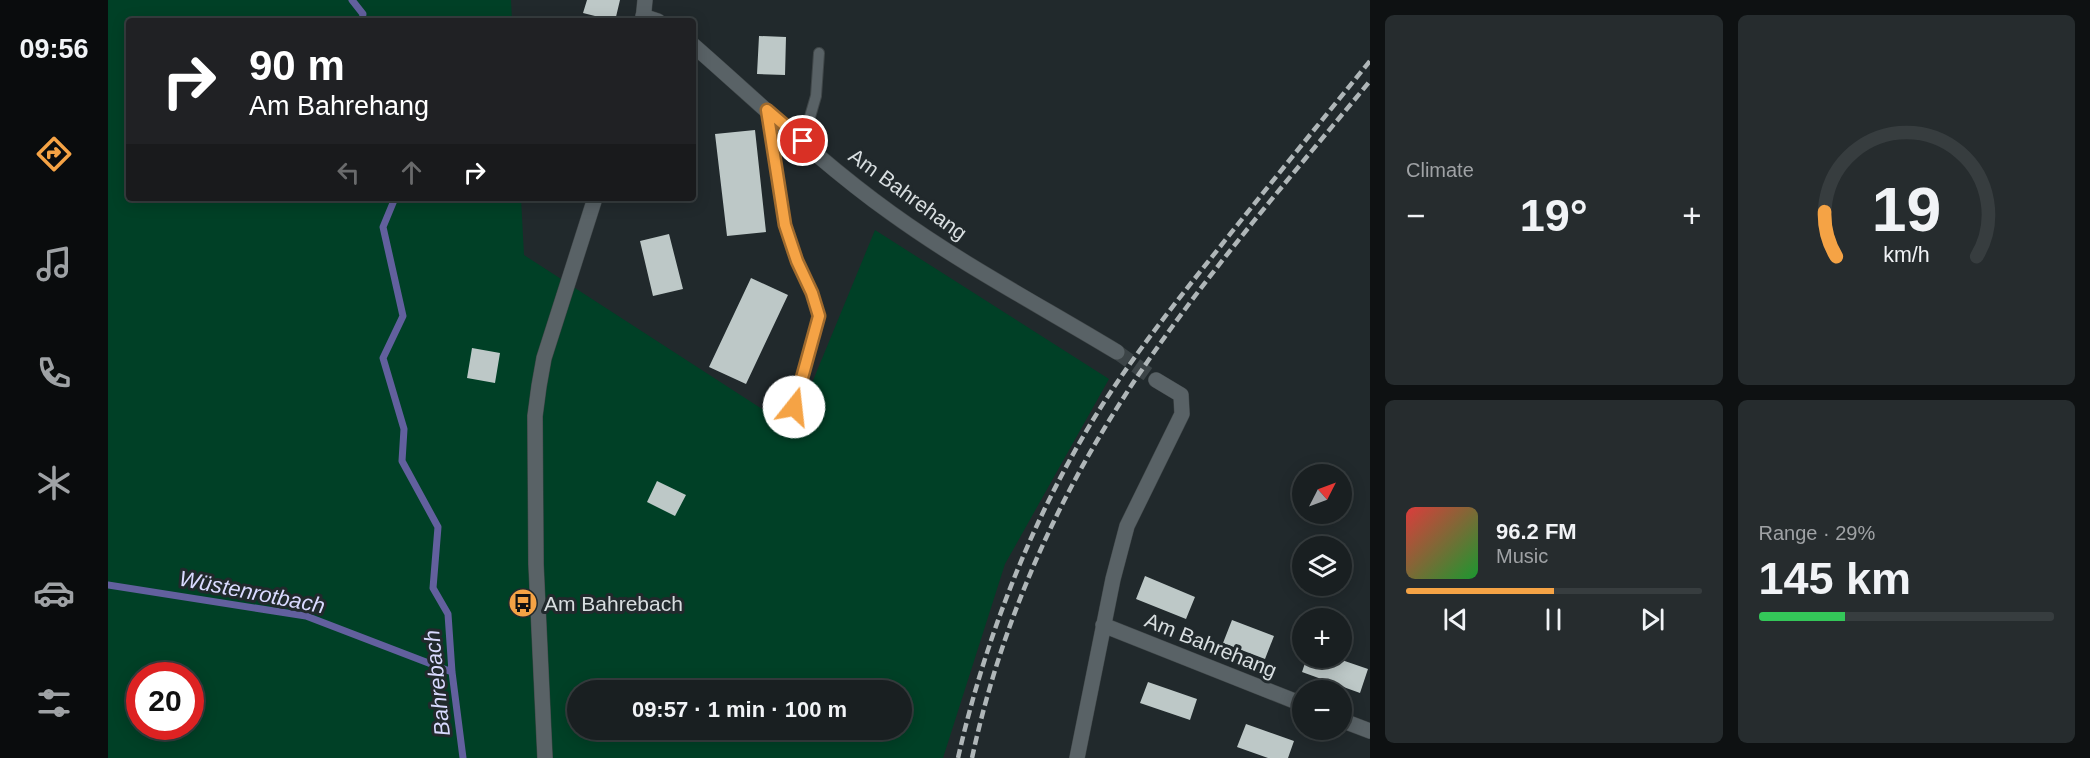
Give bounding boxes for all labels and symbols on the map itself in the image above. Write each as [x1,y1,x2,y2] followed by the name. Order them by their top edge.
[777,115,828,166] pin
[845,144,971,244] street label: Am Bahrehang
[762,375,826,439] position arrow
[1292,464,1352,524] north arrow
[177,566,327,618] water label: Wüstenrotbach
[507,587,539,619] bus stop icon: Am Bahrebach
[544,592,683,615] place label: Am Bahrebach
[1142,608,1280,682] street label: Am Bahrehang
[419,629,455,737] water label: Bahrebach
[126,662,204,740] speed limit sign: 20

